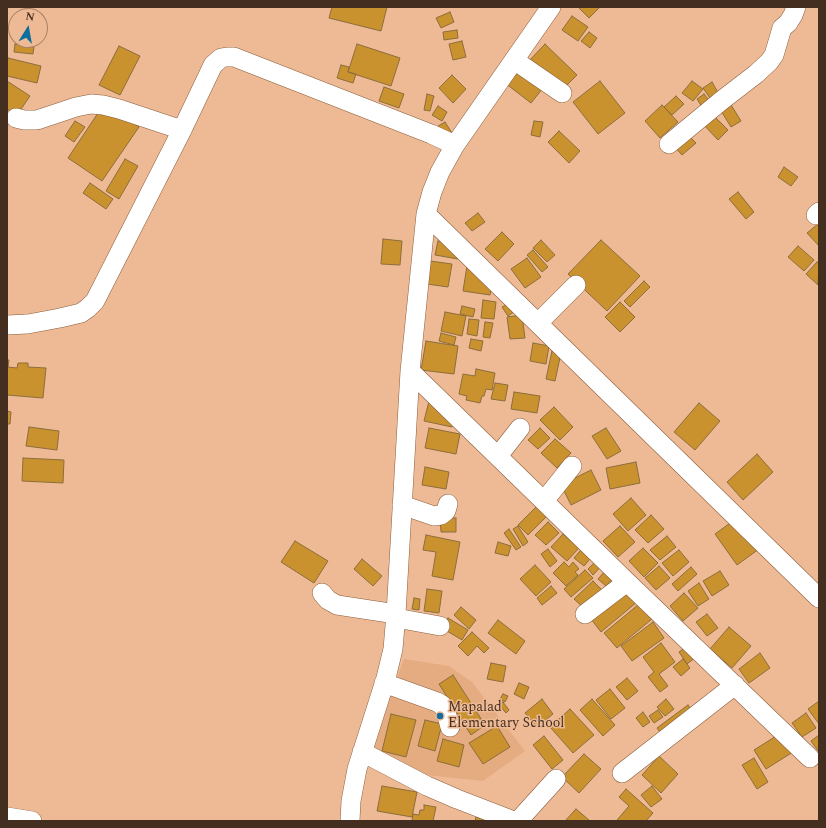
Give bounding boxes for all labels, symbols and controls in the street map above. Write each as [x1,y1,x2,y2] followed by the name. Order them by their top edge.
[8,8,48,48] north arrow
[24,8,36,26] text: N
[448,700,564,732] place label: Mapalad Elementary School
[435,711,445,721] marker: Mapalad Elementary School

